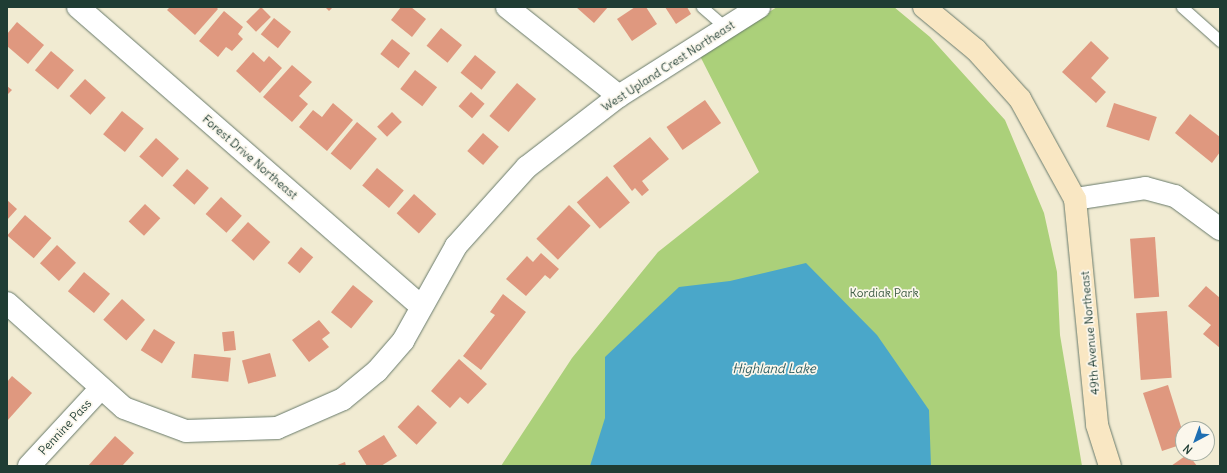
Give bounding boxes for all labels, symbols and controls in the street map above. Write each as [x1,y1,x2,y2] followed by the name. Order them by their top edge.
[599,18,737,114] street label: West Upland Crest Northeast
[200,112,300,202] street label: Forest Drive Northeast
[1077,270,1103,396] street label: 49th Avenue Northeast
[849,286,919,300] park label: Kordiak Park
[732,361,816,377] water label: Highland Lake
[36,396,94,458] street label: Pennine Pass
[1175,421,1215,461] north arrow
[1180,442,1195,457] text: N

